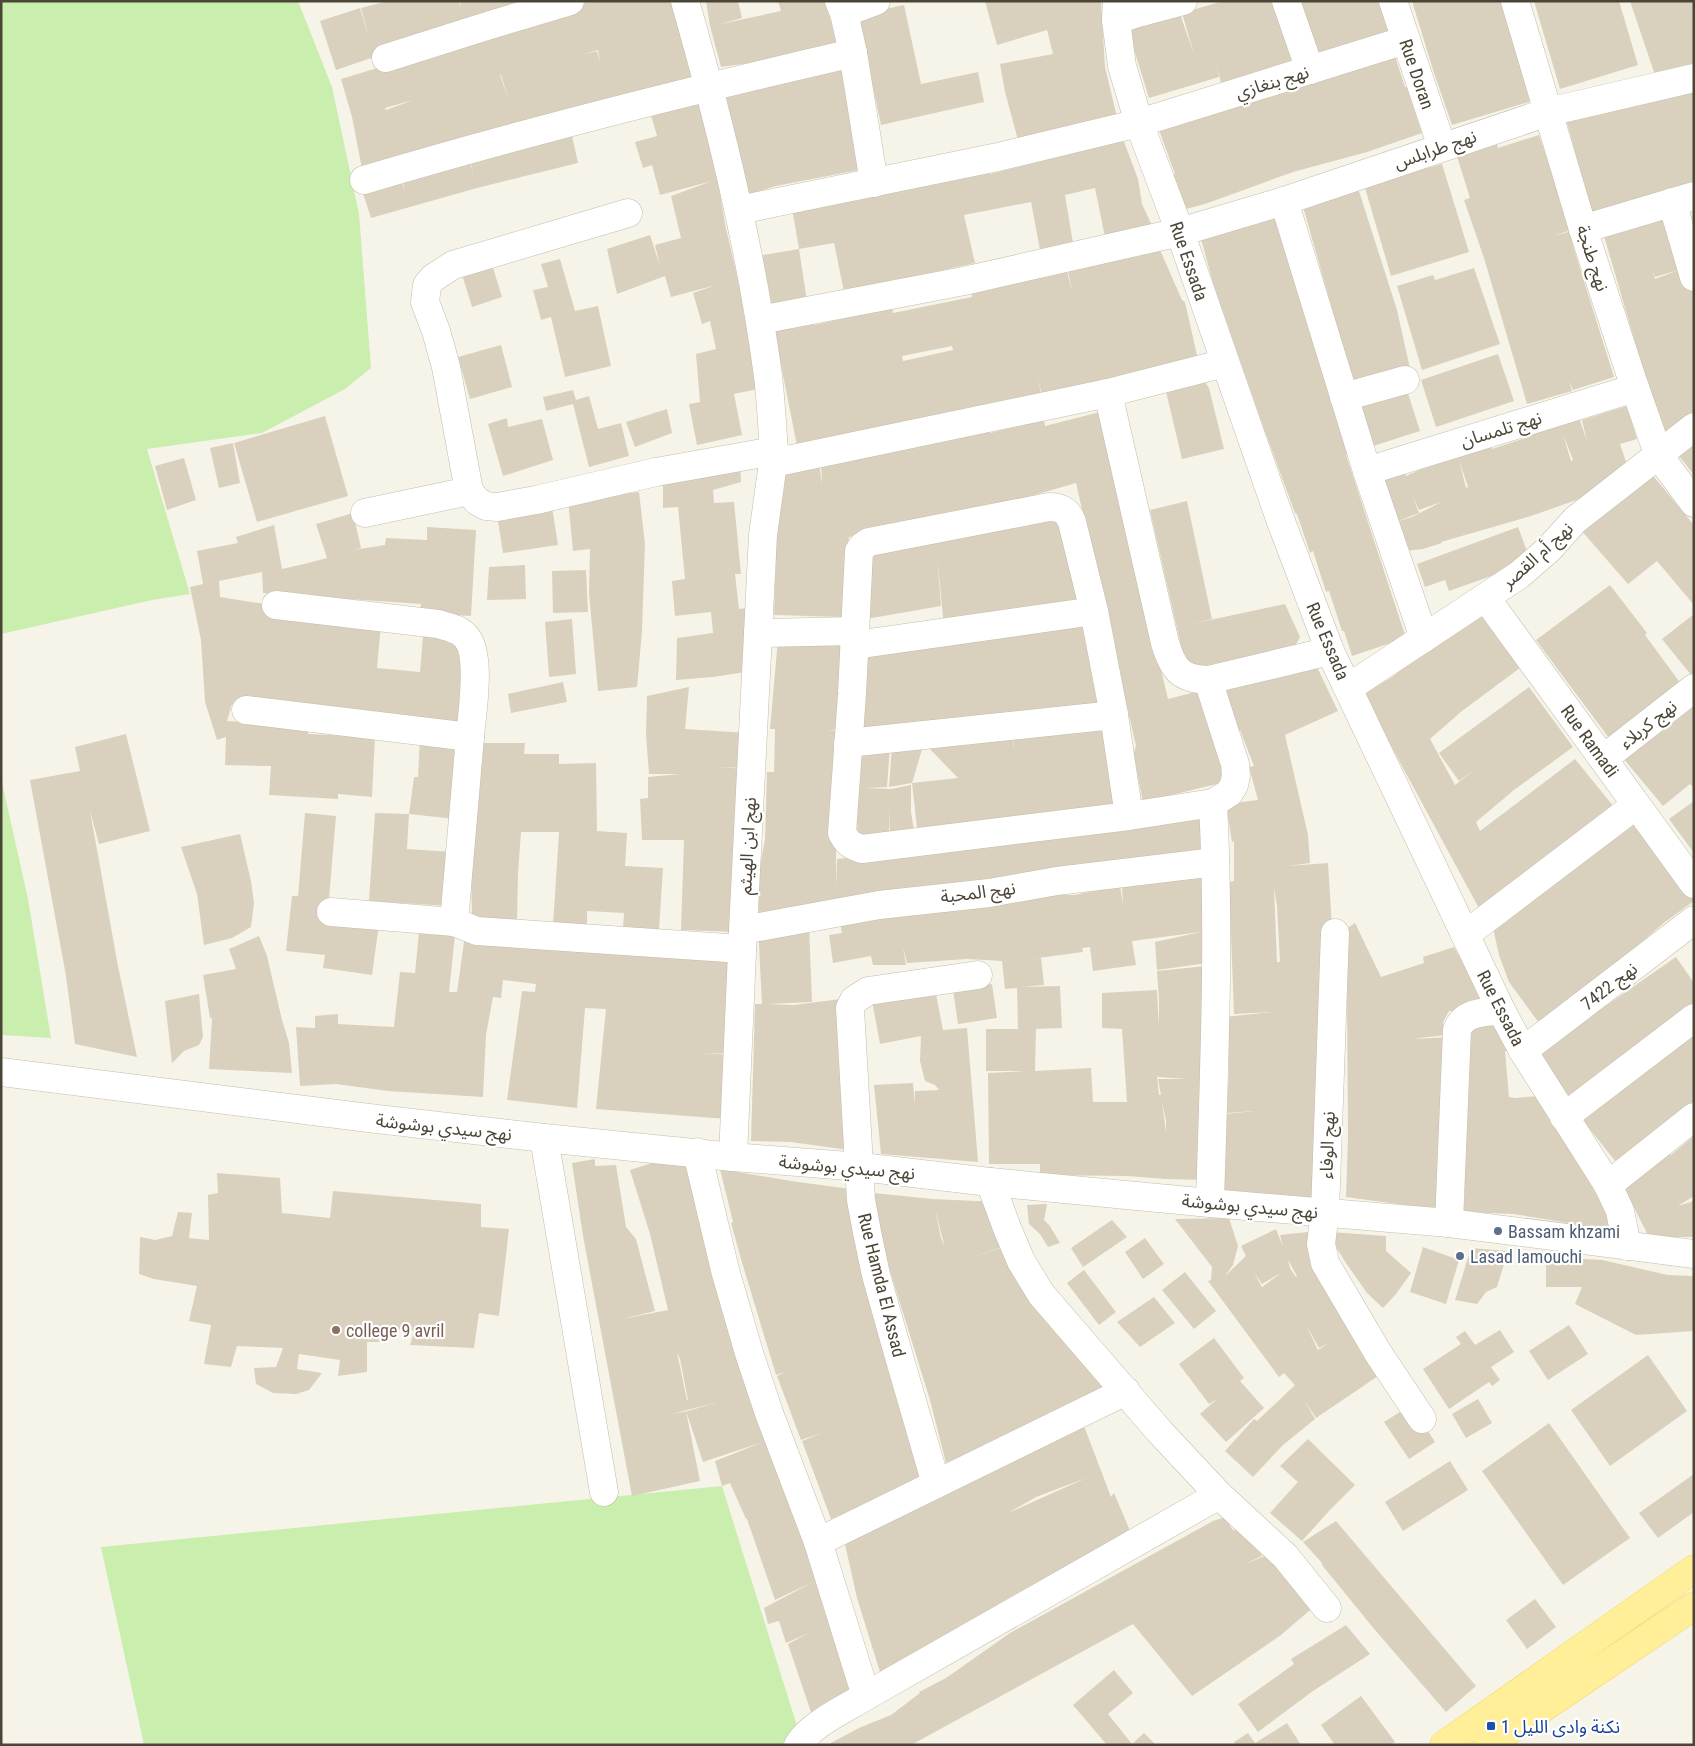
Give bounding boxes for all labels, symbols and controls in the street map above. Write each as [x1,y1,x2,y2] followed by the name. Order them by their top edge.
[1395,36,1439,112] street label: Rue Doran
[1233,61,1312,106] street label: نهج بنغازي
[1391,125,1480,176] street label: نهج طرابلس
[1166,219,1212,303] street label: Rue Essada
[1570,222,1614,295] street label: نهج طنجة
[1458,407,1545,454] street label: نهج تلمسان
[1496,517,1580,596] street label: نهج أم القصر
[1302,599,1354,683] street label: Rue Essada
[1615,695,1683,755] street label: نهج كربلاء
[1557,701,1623,781] street label: Rue Ramadi
[734,797,763,896] street label: نهج ابن الهيثم
[939,877,1017,910] street label: نهج المحبة
[1577,958,1643,1017] street label: نهج 7422
[1473,967,1529,1049] street label: Rue Essada
[375,1109,513,1148] street label: نهج سيدي بوشوشة
[1315,1111,1342,1179] street label: نهج الوفاء
[778,1151,916,1187] street label: نهج سيدي بوشوشة
[1181,1190,1319,1226] street label: نهج سيدي بوشوشة
[854,1211,910,1359] street label: Rue Hamda El Assad
[1508,1221,1620,1242] place label: Bassam khzami
[1492,1225,1504,1237] marker: Bassam khzami
[1470,1246,1582,1267] place label: Lasad lamouchi
[1454,1250,1466,1262] marker: Lasad lamouchi
[346,1320,444,1341] place label: college 9 avril
[330,1324,342,1336] marker: college 9 avril
[1501,1716,1620,1738] place label: نكنة وادى الليل 1
[1485,1720,1497,1732] marker: نكنة وادى الليل 1

